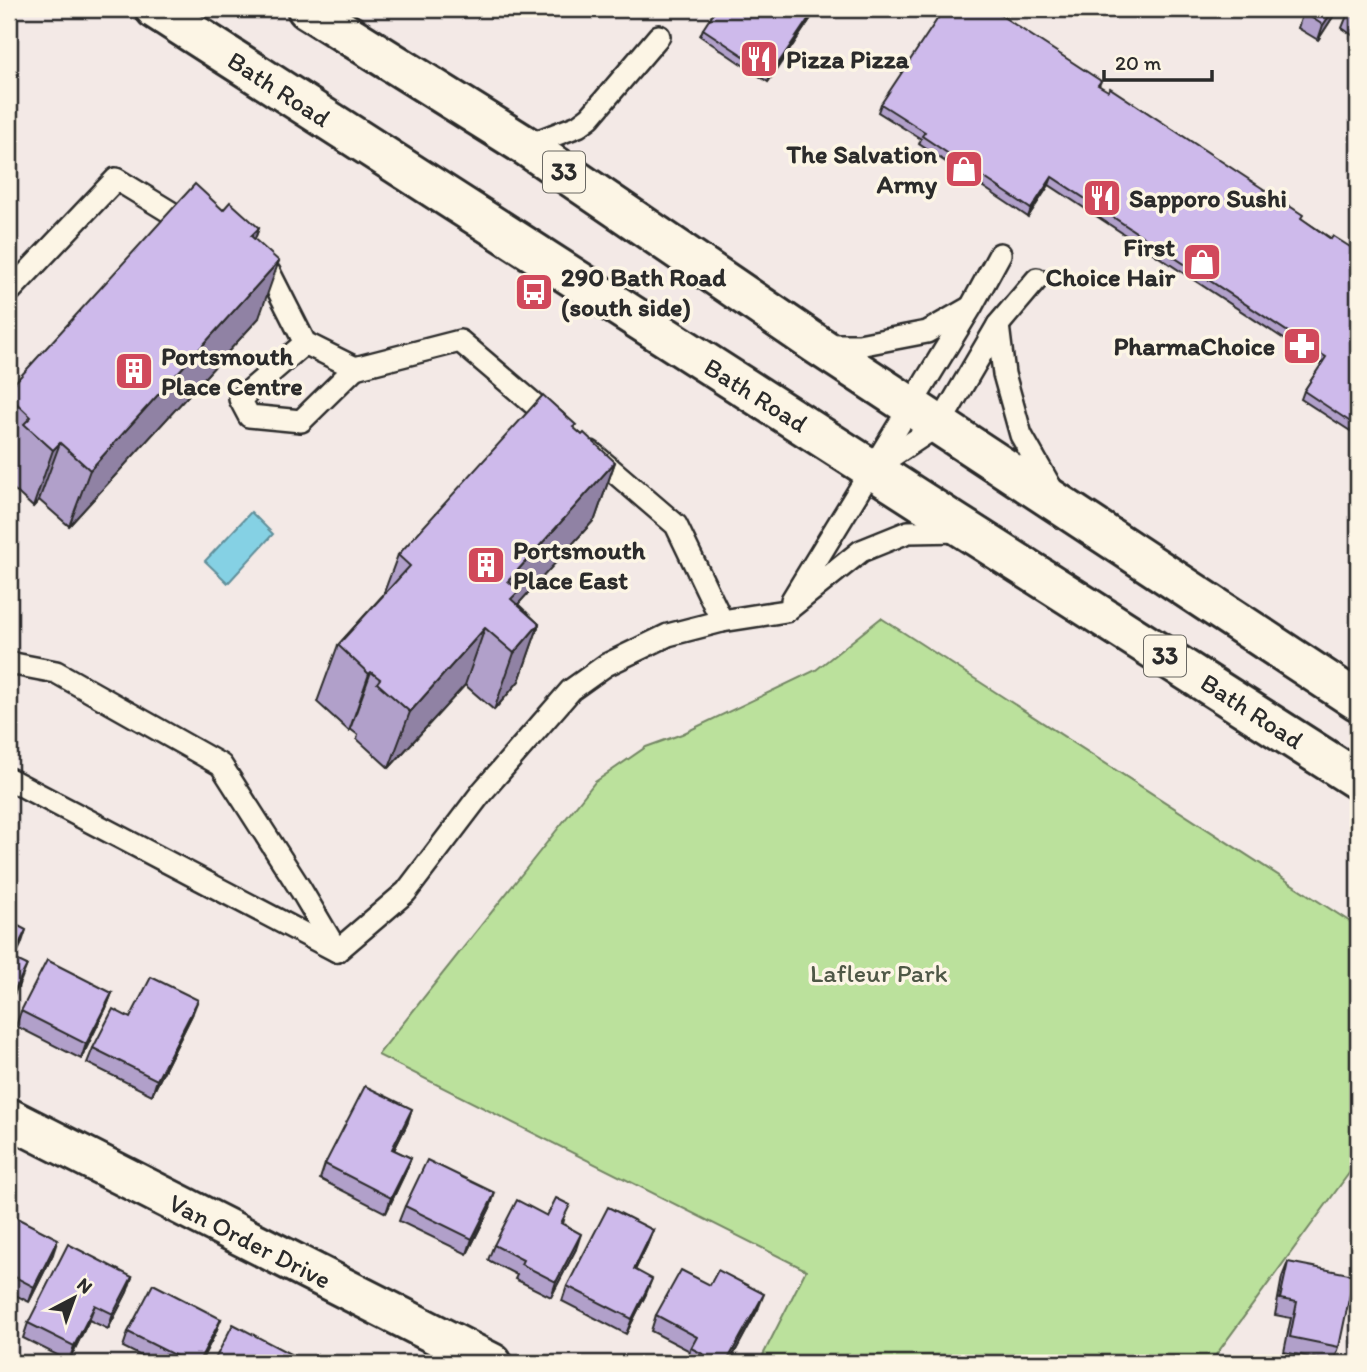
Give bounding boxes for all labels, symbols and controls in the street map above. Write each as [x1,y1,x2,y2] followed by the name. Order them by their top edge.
[738,38,780,80] restaurant icon: Pizza Pizza
[1104,38,1213,82] scale bar
[786,43,910,75] place label: Pizza Pizza
[222,44,336,134] street label: Bath Road
[1115,50,1162,75] text: 20 m
[785,138,938,200] place label: The Salvation Army
[943,148,985,190] shop icon: The Salvation Army
[543,152,585,192] road number: 33
[1081,177,1123,219] restaurant icon: Sapporo Sushi
[1129,182,1287,214] place label: Sapporo Sushi
[1046,231,1176,293] place label: First Choice Hair
[1181,241,1223,283] shop icon: First Choice Hair
[561,261,727,323] place label: 290 Bath Road (south side)
[513,271,555,313] bus stop icon: 290 Bath Road (south side)
[1281,325,1323,367] pharmacy icon: PharmaChoice
[1113,330,1275,362] place label: PharmaChoice
[161,340,303,402] place label: Portsmouth Place Centre
[113,350,155,392] building icon: Portsmouth Place Centre
[698,351,814,439] street label: Bath Road
[513,534,645,596] place label: Portsmouth Place East
[465,544,507,586] building icon: Portsmouth Place East
[1144,636,1186,676] road number: 33
[1195,666,1309,756] street label: Bath Road
[810,957,948,989] park label: Lafleur Park
[164,1186,336,1296] street label: Van Order Drive
[38,1264,108,1334] north arrow
[72,1273,97,1298] text: N

